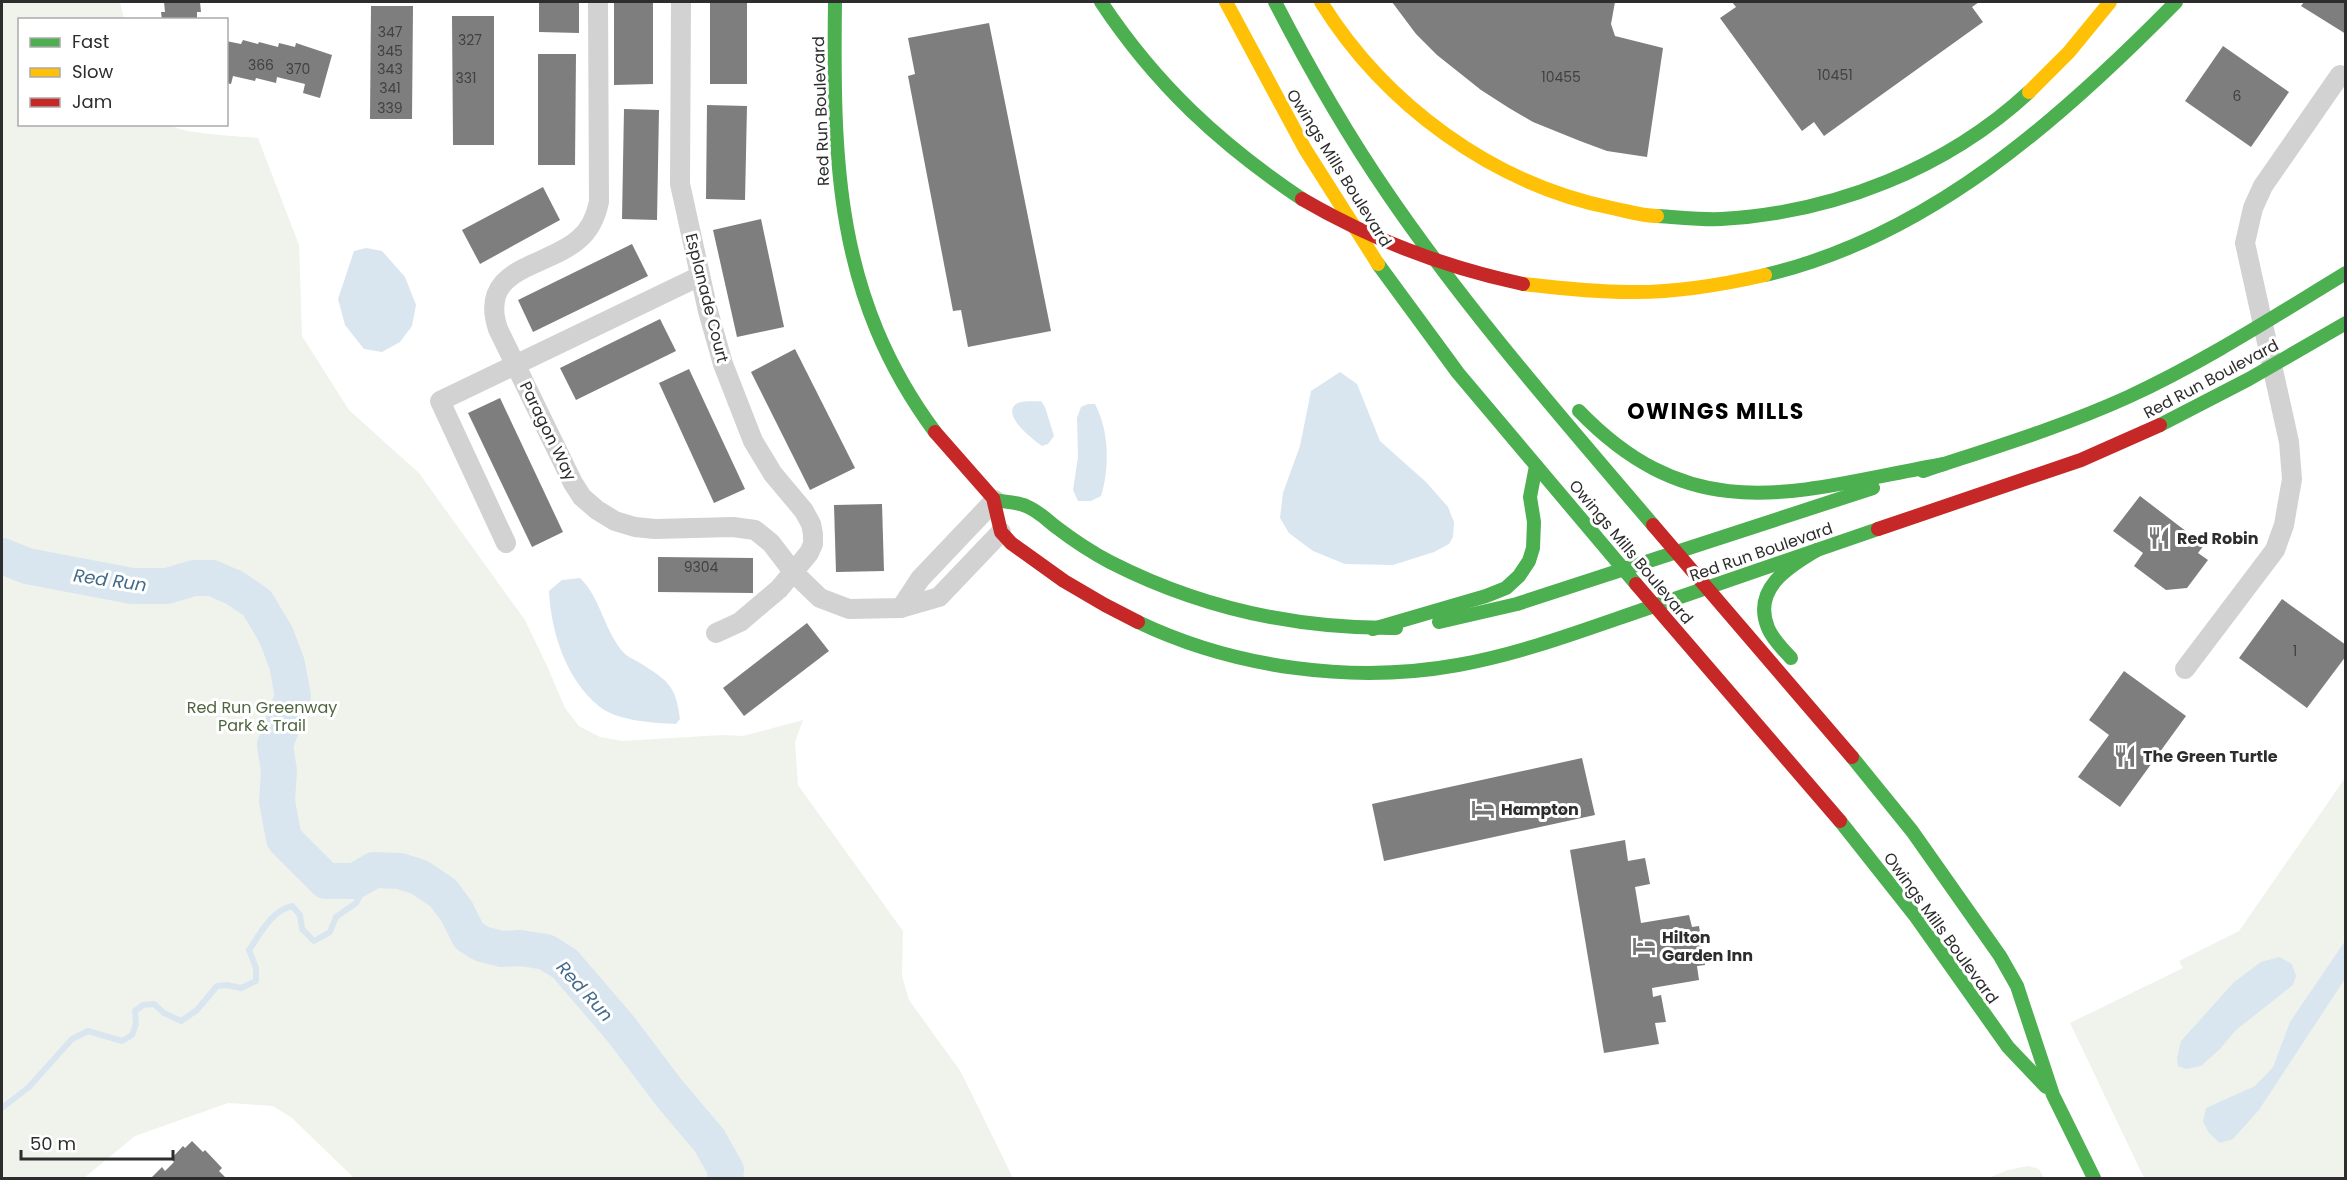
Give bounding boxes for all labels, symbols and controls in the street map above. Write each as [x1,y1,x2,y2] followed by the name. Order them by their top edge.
[18,18,228,126] legend
[378,22,403,42] house number: 347
[72,29,109,54] text: Fast
[458,30,482,50] house number: 327
[807,36,835,186] street label: Red Run Boulevard
[377,41,403,61] house number: 345
[248,55,274,75] house number: 366
[72,59,114,84] text: Slow
[286,59,310,79] house number: 370
[377,59,403,79] house number: 343
[1817,65,1853,85] house number: 10451
[1541,67,1581,87] house number: 10455
[456,68,476,88] house number: 331
[379,78,401,98] house number: 341
[1281,85,1397,251] street label: Owings Mills Boulevard
[2233,86,2242,106] house number: 6
[72,89,112,114] text: Jam
[377,98,403,118] house number: 339
[680,231,734,365] street label: Esplanade Court
[2139,334,2283,424] street label: Red Run Boulevard
[514,377,582,485] street label: Paragon Way
[1627,396,1805,427] district label: OWINGS MILLS
[1564,475,1698,629] street label: Owings Mills Boulevard
[1686,517,1836,587] street label: Red Run Boulevard
[2146,525,2172,551] restaurant icon: Red Robin
[2177,527,2259,550] place label: Red Robin
[684,557,719,577] house number: 9304
[72,562,148,598] water label: Red Run
[2293,641,2297,661] house number: 1
[187,696,337,737] park label: Red Run Greenway Park & Trail
[2112,743,2138,769] restaurant icon: The Green Turtle
[2143,745,2278,768] place label: The Green Turtle
[1470,796,1496,822] hotel icon: Hampton
[1501,798,1579,821] place label: Hampton
[1878,848,2004,1008] street label: Owings Mills Boulevard
[1662,926,1753,967] place label: Hilton Garden Inn
[1631,933,1657,959] hotel icon: Hilton Garden Inn
[551,955,619,1027] water label: Red Run
[21,1123,172,1161] scale bar
[30,1131,76,1156] text: 50 m

